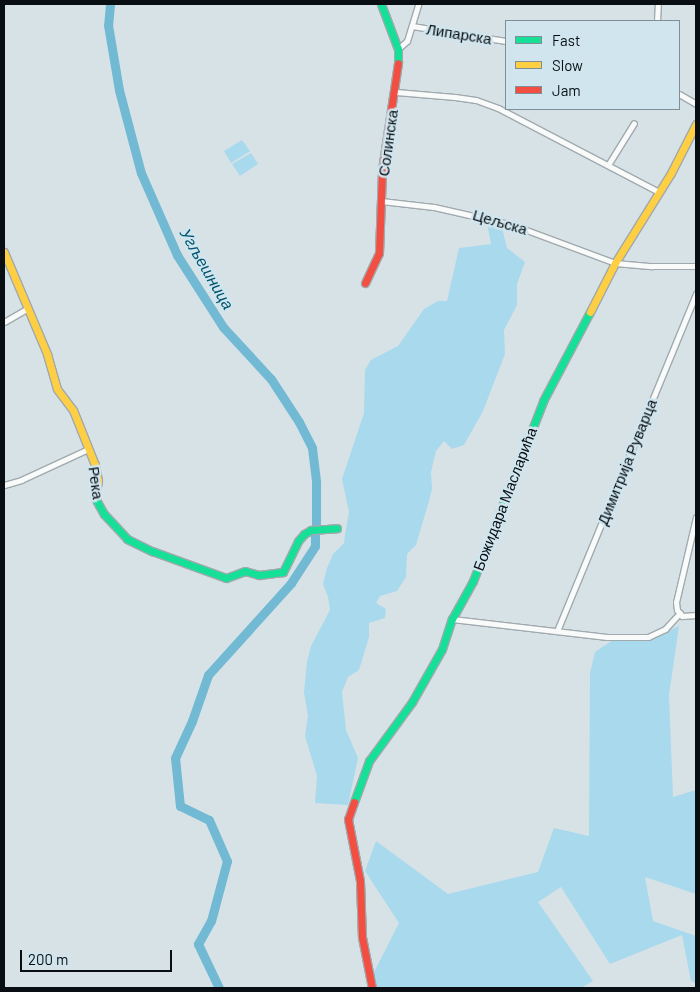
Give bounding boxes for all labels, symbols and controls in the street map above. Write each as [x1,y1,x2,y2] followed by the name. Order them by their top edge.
[425,20,493,48] street label: Липарска
[505,20,680,110] legend
[552,31,580,49] text: Fast
[552,56,583,74] text: Slow
[552,81,581,99] text: Jam
[374,109,402,177] street label: Солинска
[471,206,529,238] street label: Цељска
[176,225,238,313] water label: Угљешница
[593,396,661,528] street label: Димитрија Руварца
[469,425,541,573] street label: Божидара Масларића
[85,465,107,501] street label: Река
[22,940,175,972] scale bar
[28,950,68,968] text: 200 m

